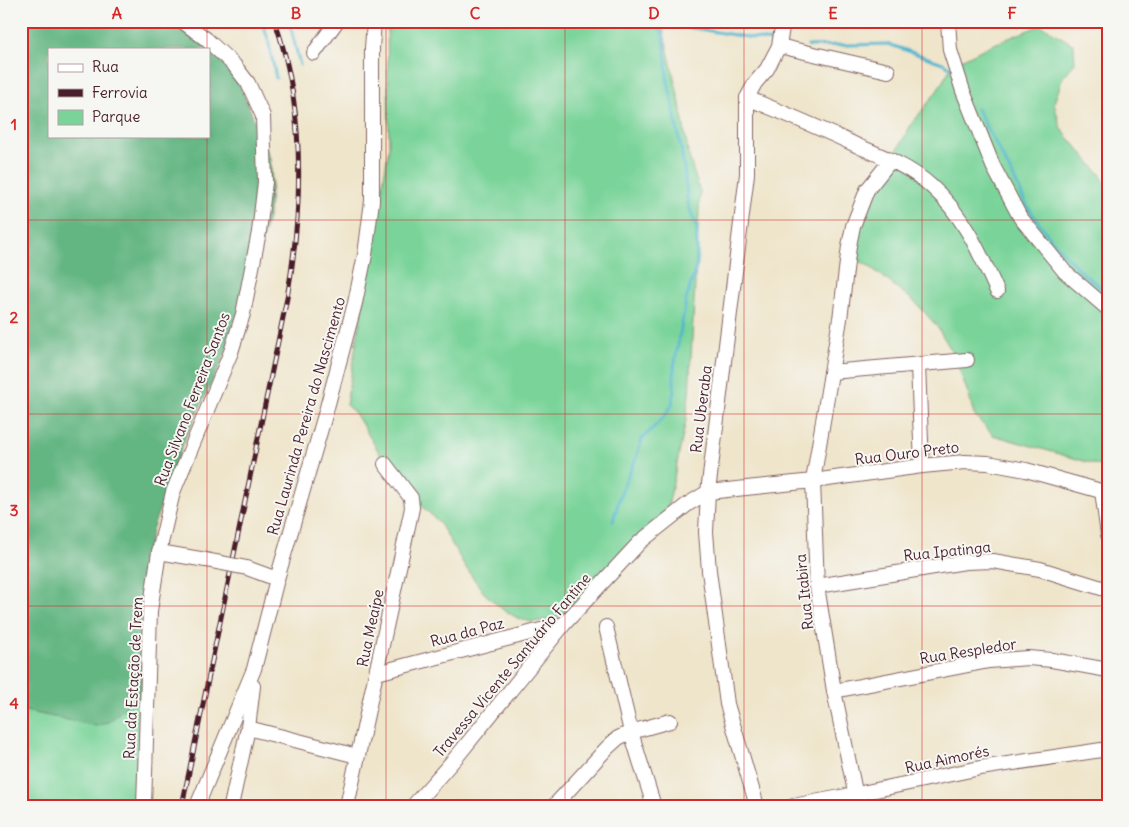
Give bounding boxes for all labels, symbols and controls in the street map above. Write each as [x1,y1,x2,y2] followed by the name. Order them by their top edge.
[112,3,122,23] text: A
[291,3,302,23] text: B
[470,3,481,23] text: C
[648,3,660,23] text: D
[828,3,838,23] text: E
[1007,3,1017,23] text: F
[48,48,210,138] legend
[92,57,119,76] text: Rua
[92,83,148,102] text: Ferrovia
[92,107,140,126] text: Parque
[11,114,17,134] text: 1
[263,295,349,537] street label: Rua Laurinda Pereira do Nascimento
[10,307,19,327] text: 2
[150,309,234,489] street label: Rua Silvano Ferreira Santos
[686,364,716,454] street label: Rua Uberaba
[854,437,960,469] street label: Rua Ouro Preto
[9,500,19,520] text: 3
[902,537,992,565] street label: Rua Ipatinga
[791,553,817,631] street label: Rua Itabira
[429,569,595,761] street label: Travessa Vicente Santuário Fantine
[352,587,388,669] street label: Rua Meaípe
[119,596,147,760] street label: Rua da Estação de Trem
[428,613,506,651] street label: Rua da Paz
[918,634,1018,668] street label: Rua Respledor
[9,693,19,713] text: 4
[903,741,991,777] street label: Rua Aimorés

